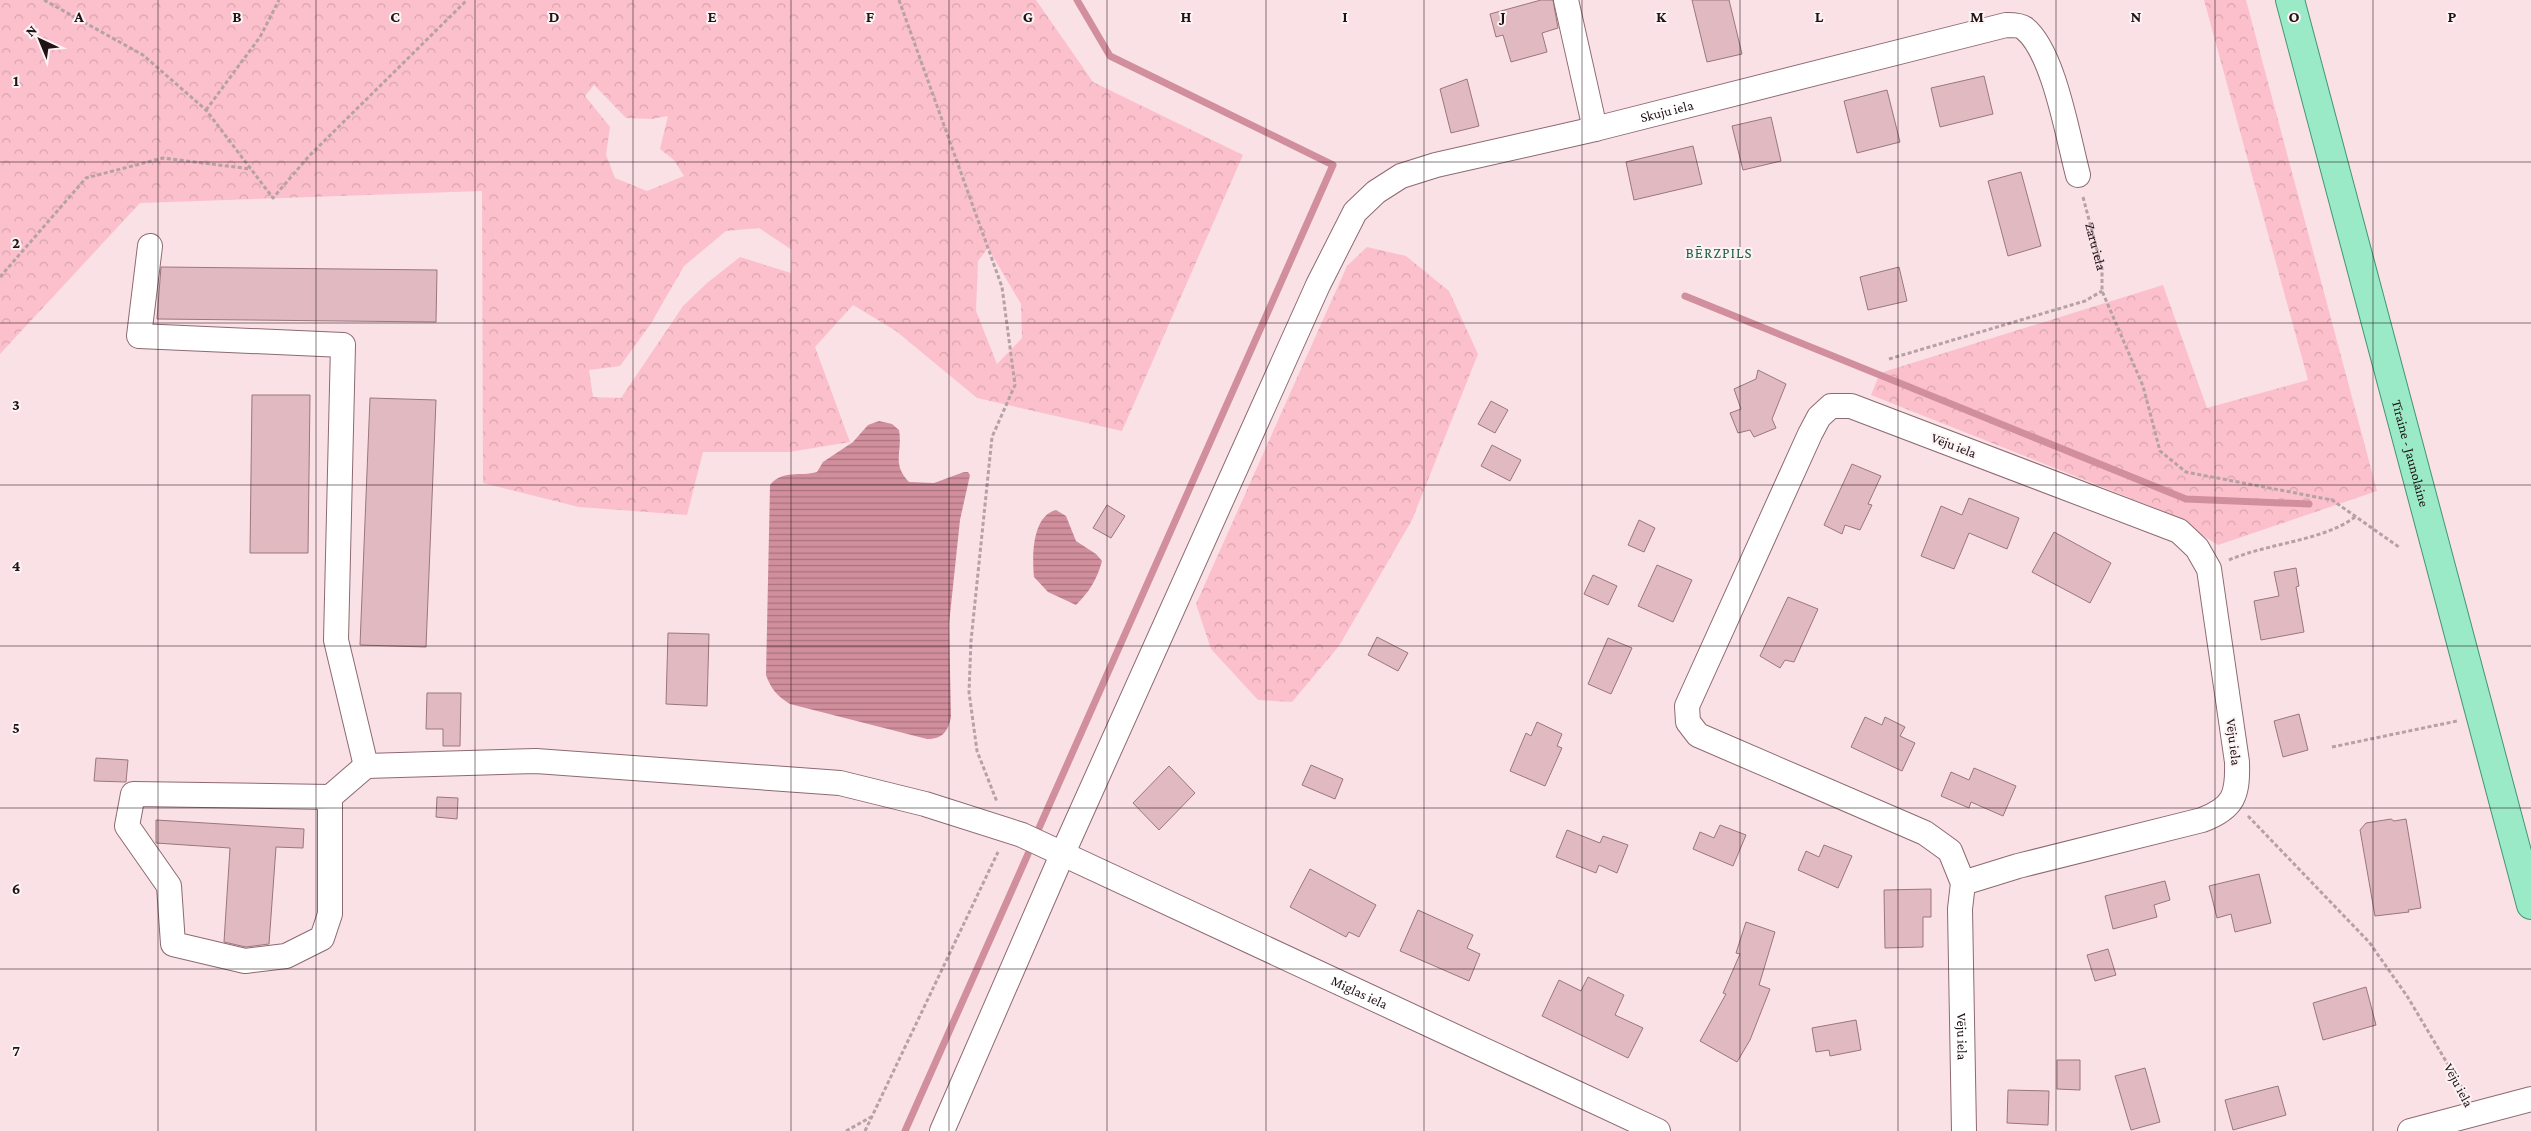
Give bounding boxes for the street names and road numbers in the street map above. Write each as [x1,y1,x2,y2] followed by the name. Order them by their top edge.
[1638,96,1695,125] street label: Skuju iela
[2082,221,2110,272] street label: Zaru iela
[2389,398,2433,509] street label: Tīraine - Jaunolaine
[1929,429,1979,462] street label: Vēju iela
[2222,718,2245,767] street label: Vēju iela
[1329,972,1391,1012] street label: Miglas iela
[1953,1013,1971,1061] street label: Vēju iela
[2440,1060,2477,1110] street label: Vēju iela

